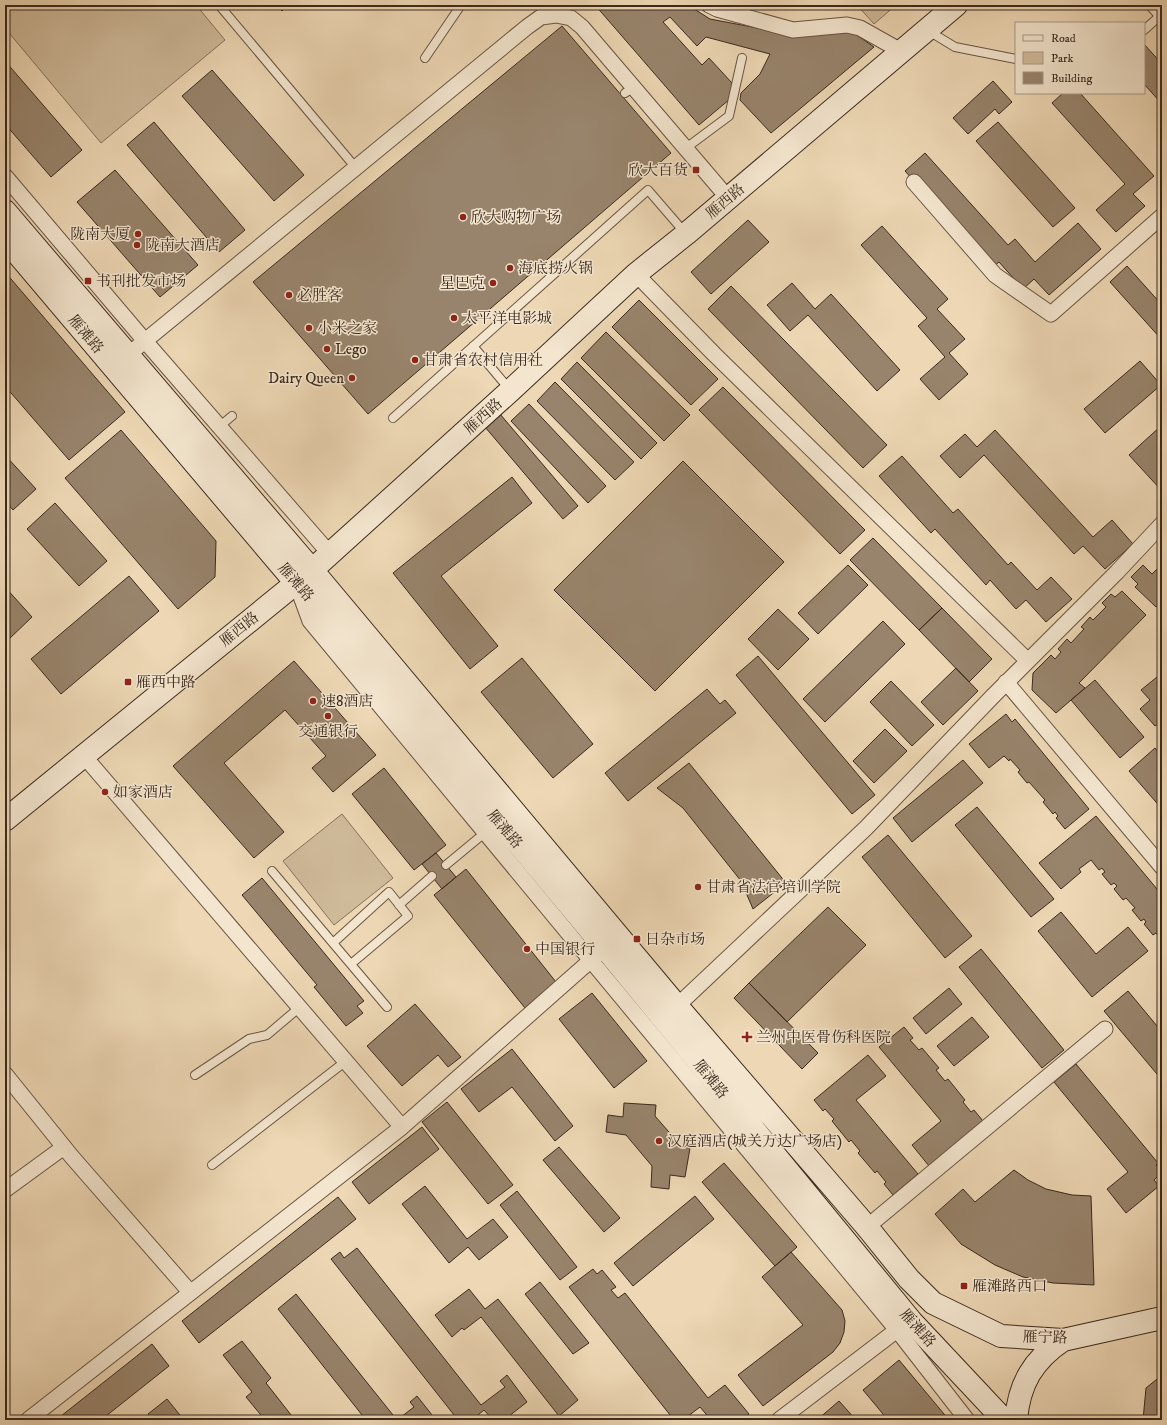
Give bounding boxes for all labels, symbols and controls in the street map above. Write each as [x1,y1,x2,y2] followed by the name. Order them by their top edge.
[1015,22,1145,94] legend
[1051,31,1076,46] text: Road
[1051,51,1073,66] text: Park
[1051,71,1092,86] text: Building
[628,161,688,180] place label: 欣大百货
[691,165,701,175] marker: 欣大百货
[702,180,749,223] street label: 雁西路
[471,208,561,227] place label: 欣大购物广场
[458,212,468,222] marker: 欣大购物广场
[70,225,130,244] place label: 陇南大厦
[133,229,143,239] marker: 陇南大厦
[145,236,220,255] place label: 陇南大酒店
[132,240,142,250] marker: 陇南大酒店
[518,259,593,278] place label: 海底捞火锅
[505,263,515,273] marker: 海底捞火锅
[96,272,186,291] place label: 书刊批发市场
[440,274,485,293] place label: 星巴克
[83,276,93,286] marker: 书刊批发市场
[488,278,498,288] marker: 星巴克
[297,286,342,305] place label: 必胜客
[284,290,294,300] marker: 必胜客
[462,309,552,328] place label: 太平洋电影城
[64,311,107,358] street label: 雁滩路
[449,313,459,323] marker: 太平洋电影城
[317,319,377,338] place label: 小米之家
[304,323,314,333] marker: 小米之家
[335,340,367,359] place label: Lego
[322,344,332,354] marker: Lego
[423,351,543,370] place label: 甘肃省农村信用社
[410,355,420,365] marker: 甘肃省农村信用社
[268,369,344,388] place label: Dairy Queen
[347,373,357,383] marker: Dairy Queen
[460,394,506,438] street label: 雁西路
[274,559,318,606] street label: 雁滩路
[216,608,263,651] street label: 雁西路
[136,673,196,692] place label: 雁西中路
[123,677,133,687] marker: 雁西中路
[321,692,374,711] place label: 速8酒店
[308,696,318,706] marker: 速8酒店
[323,711,333,721] marker: 交通银行
[298,722,358,741] place label: 交通银行
[113,783,173,802] place label: 如家酒店
[100,787,110,797] marker: 如家酒店
[483,806,526,853] street label: 雁滩路
[706,878,841,897] place label: 甘肃省法官培训学院
[693,882,703,892] marker: 甘肃省法官培训学院
[645,930,705,949] place label: 日杂市场
[632,934,642,944] marker: 日杂市场
[535,940,595,959] place label: 中国银行
[522,944,532,954] marker: 中国银行
[756,1028,891,1047] place label: 兰州中医骨伤科医院
[741,1031,753,1043] marker: 兰州中医骨伤科医院
[689,1056,732,1103] street label: 雁滩路
[667,1132,842,1151] place label: 汉庭酒店(城关万达广场店)
[654,1136,664,1146] marker: 汉庭酒店(城关万达广场店)
[972,1277,1047,1296] place label: 雁滩路西口
[959,1281,969,1291] marker: 雁滩路西口
[896,1305,940,1351] street label: 雁滩路
[1022,1328,1068,1347] street label: 雁宁路

